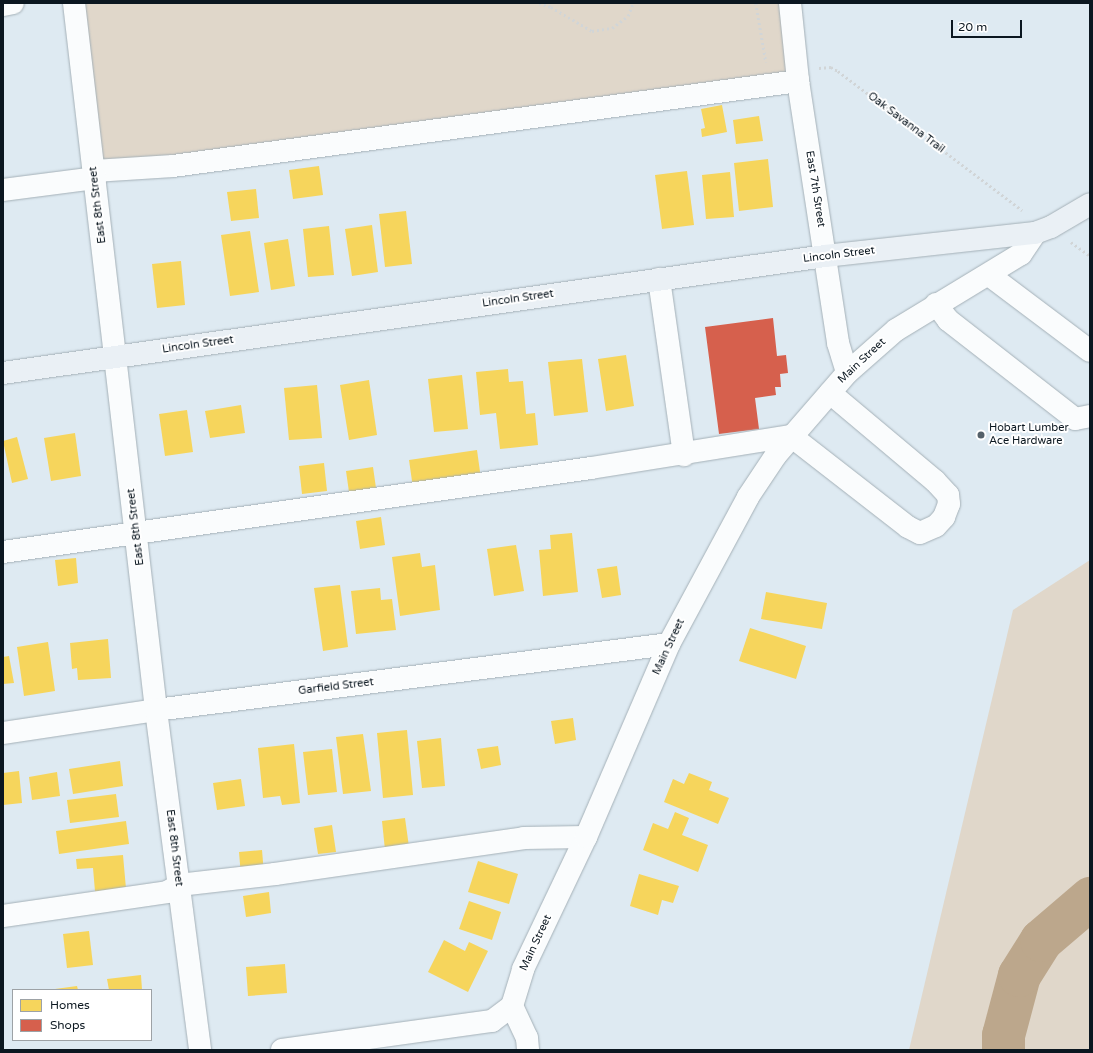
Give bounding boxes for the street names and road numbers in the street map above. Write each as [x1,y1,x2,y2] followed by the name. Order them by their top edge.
[865,90,947,156] street label: Oak Savanna Trail
[802,150,828,228] street label: East 7th Street
[87,166,109,244] street label: East 8th Street
[802,244,876,266] street label: Lincoln Street
[481,287,555,311] street label: Lincoln Street
[161,333,235,357] street label: Lincoln Street
[835,336,889,386] street label: Main Street
[125,488,147,566] street label: East 8th Street
[650,617,688,677] street label: Main Street
[298,676,374,698] street label: Garfield Street
[163,809,185,887] street label: East 8th Street
[517,913,555,973] street label: Main Street

